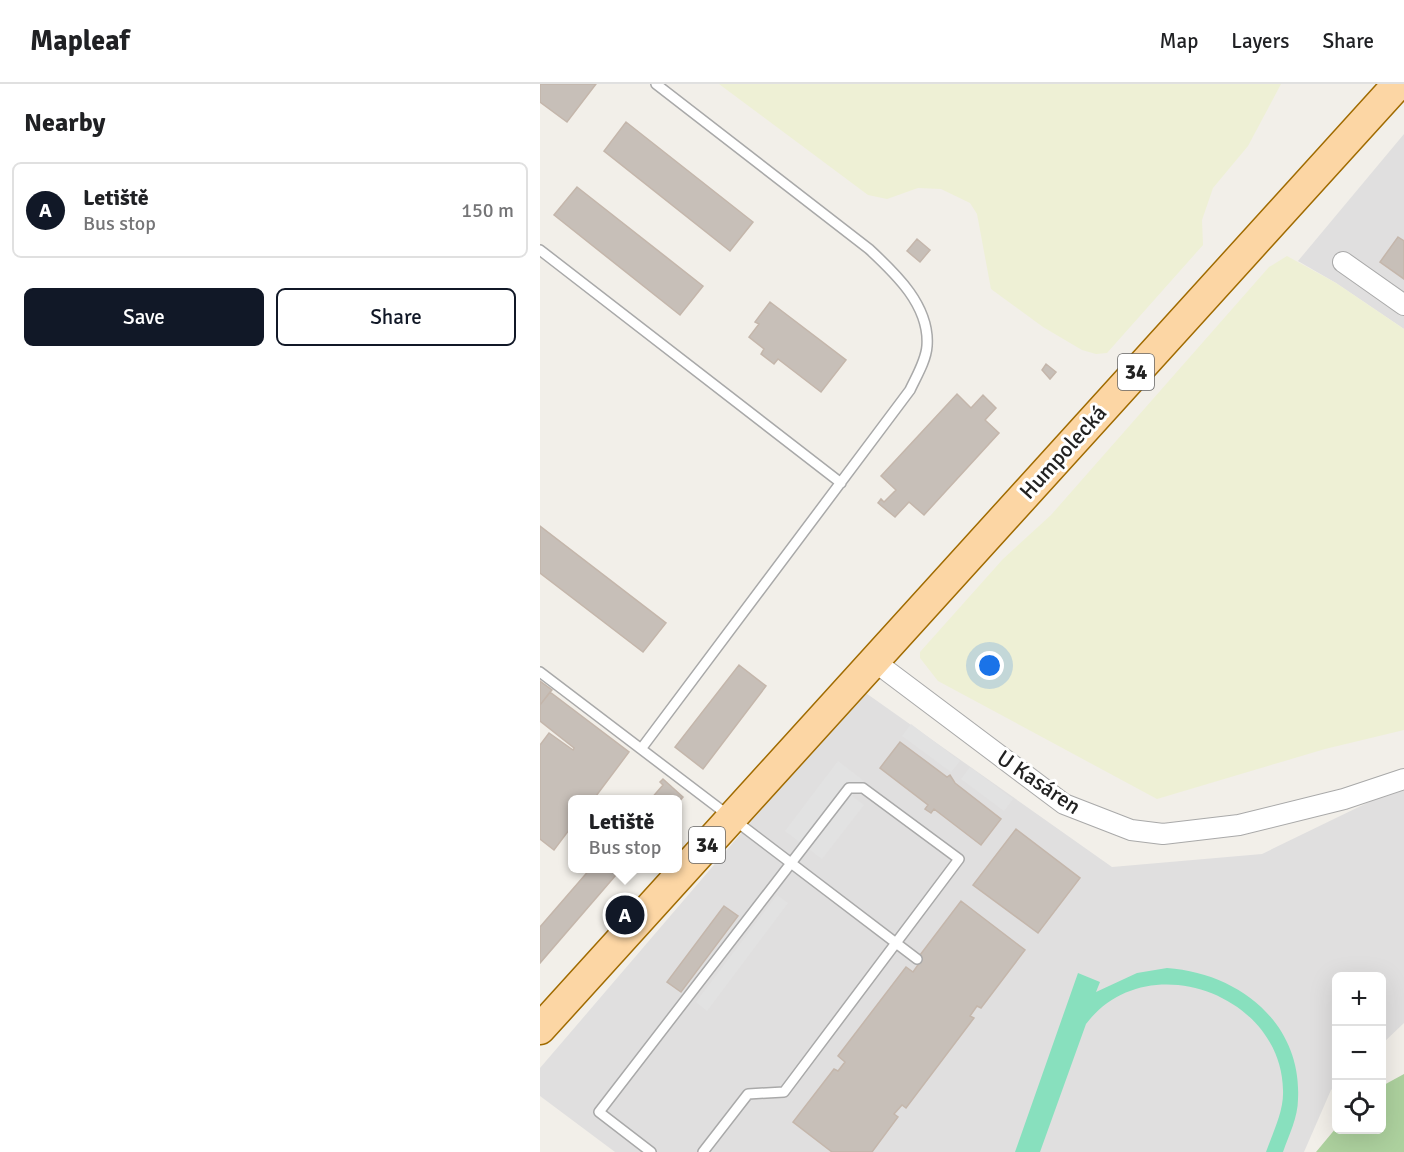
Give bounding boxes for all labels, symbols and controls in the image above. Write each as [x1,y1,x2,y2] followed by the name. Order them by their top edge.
[30,24,130,58] text: Mapleaf
[1160,28,1198,54] text: Map
[1231,28,1289,54] text: Layers
[1322,28,1374,54] text: Share
[24,107,105,139] text: Nearby
[83,184,149,211] text: Letiště
[39,198,52,223] text: A
[461,198,514,223] text: 150 m
[83,211,156,236] text: Bus stop
[24,288,264,346] button: Save
[276,288,516,346] button: Share
[1118,354,1154,390] road number: 34
[1014,399,1112,505] street label: Humpolecká
[975,651,1004,680] your location
[992,744,1086,820] street label: U Kasáren
[568,795,682,873] popup
[589,808,654,835] text: Letiště
[689,827,725,863] road number: 34
[589,835,661,860] text: Bus stop
[606,892,644,938] pin: A
[1332,972,1386,1134] map controls
[1332,972,1386,1026] button: +
[1332,1026,1386,1080] button: −
[1332,1080,1386,1134] button: locate

